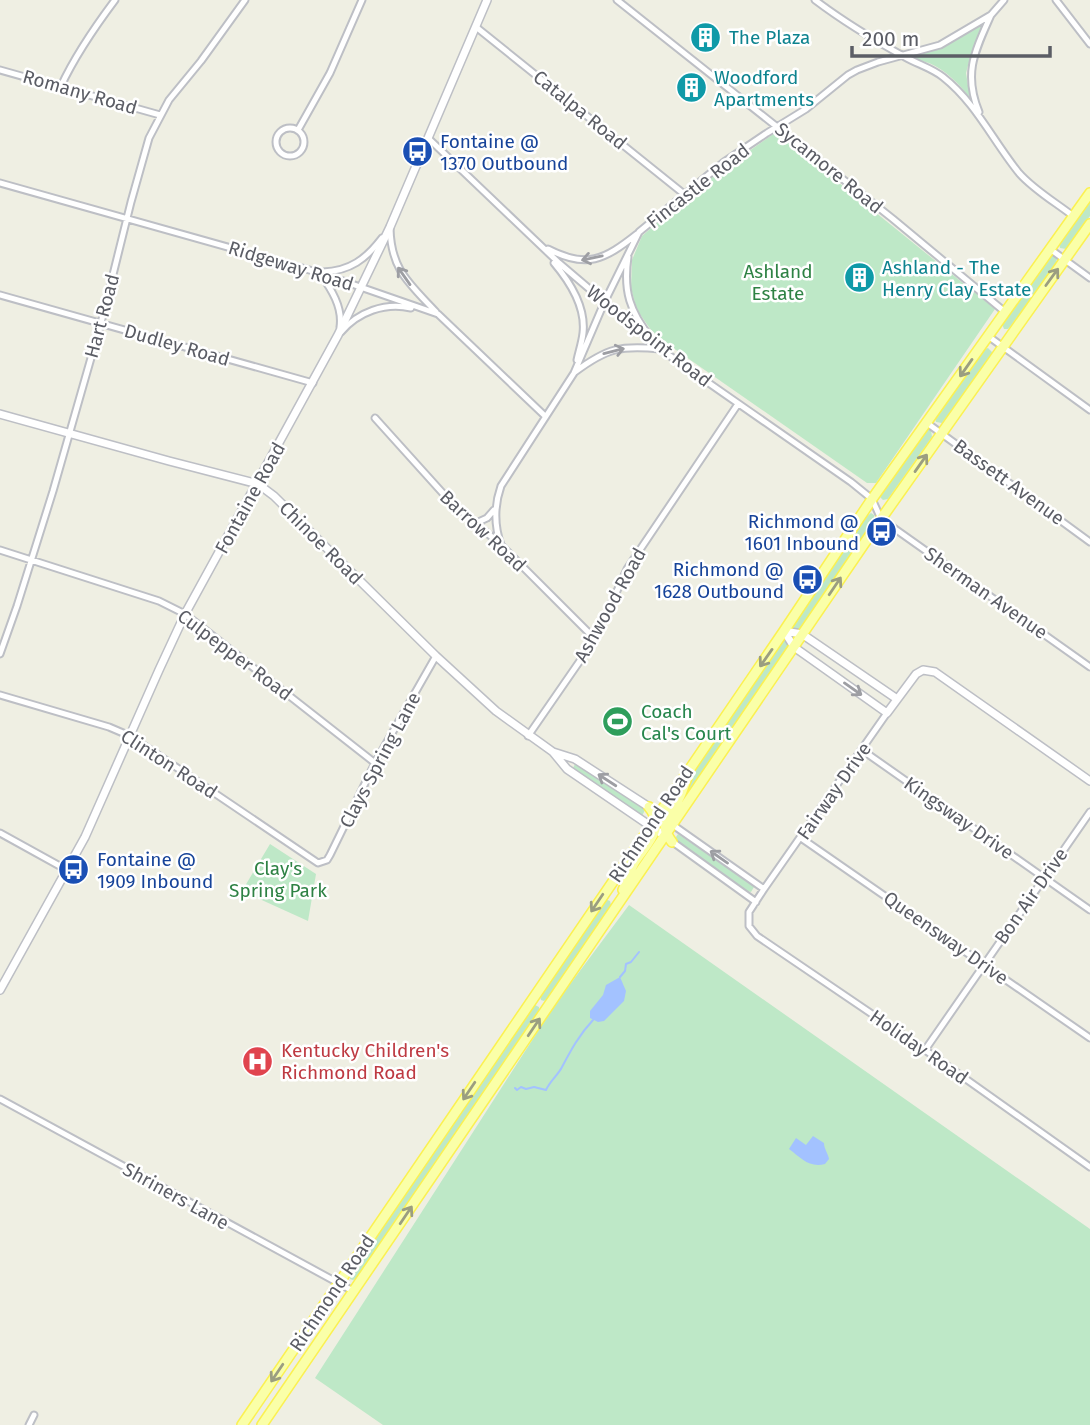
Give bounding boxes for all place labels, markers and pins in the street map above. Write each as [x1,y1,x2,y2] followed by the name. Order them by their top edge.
[689,20,723,54] building icon: The Plaza
[729,26,810,49] place label: The Plaza
[714,66,814,111] place label: Woodford Apartments
[674,71,708,105] building icon: Woodford Apartments
[440,130,568,175] place label: Fontaine @ 1370 Outbound
[400,135,434,169] bus stop icon: Fontaine @ 1370 Outbound
[882,256,1031,301] place label: Ashland - The Henry Clay Estate
[842,261,876,295] building icon: Ashland - The Henry Clay Estate
[745,510,859,555] place label: Richmond @ 1601 Inbound
[865,515,899,549] bus stop icon: Richmond @ 1601 Inbound
[654,558,784,603] place label: Richmond @ 1628 Outbound
[790,563,824,597] bus stop icon: Richmond @ 1628 Outbound
[641,700,732,745] place label: Coach Cal's Court
[601,705,635,739] sports icon: Coach Cal's Court
[97,848,213,893] place label: Fontaine @ 1909 Inbound
[57,853,91,887] bus stop icon: Fontaine @ 1909 Inbound
[281,1039,449,1084] place label: Kentucky Children's Richmond Road
[241,1044,275,1078] hospital icon: Kentucky Children's Richmond Road

